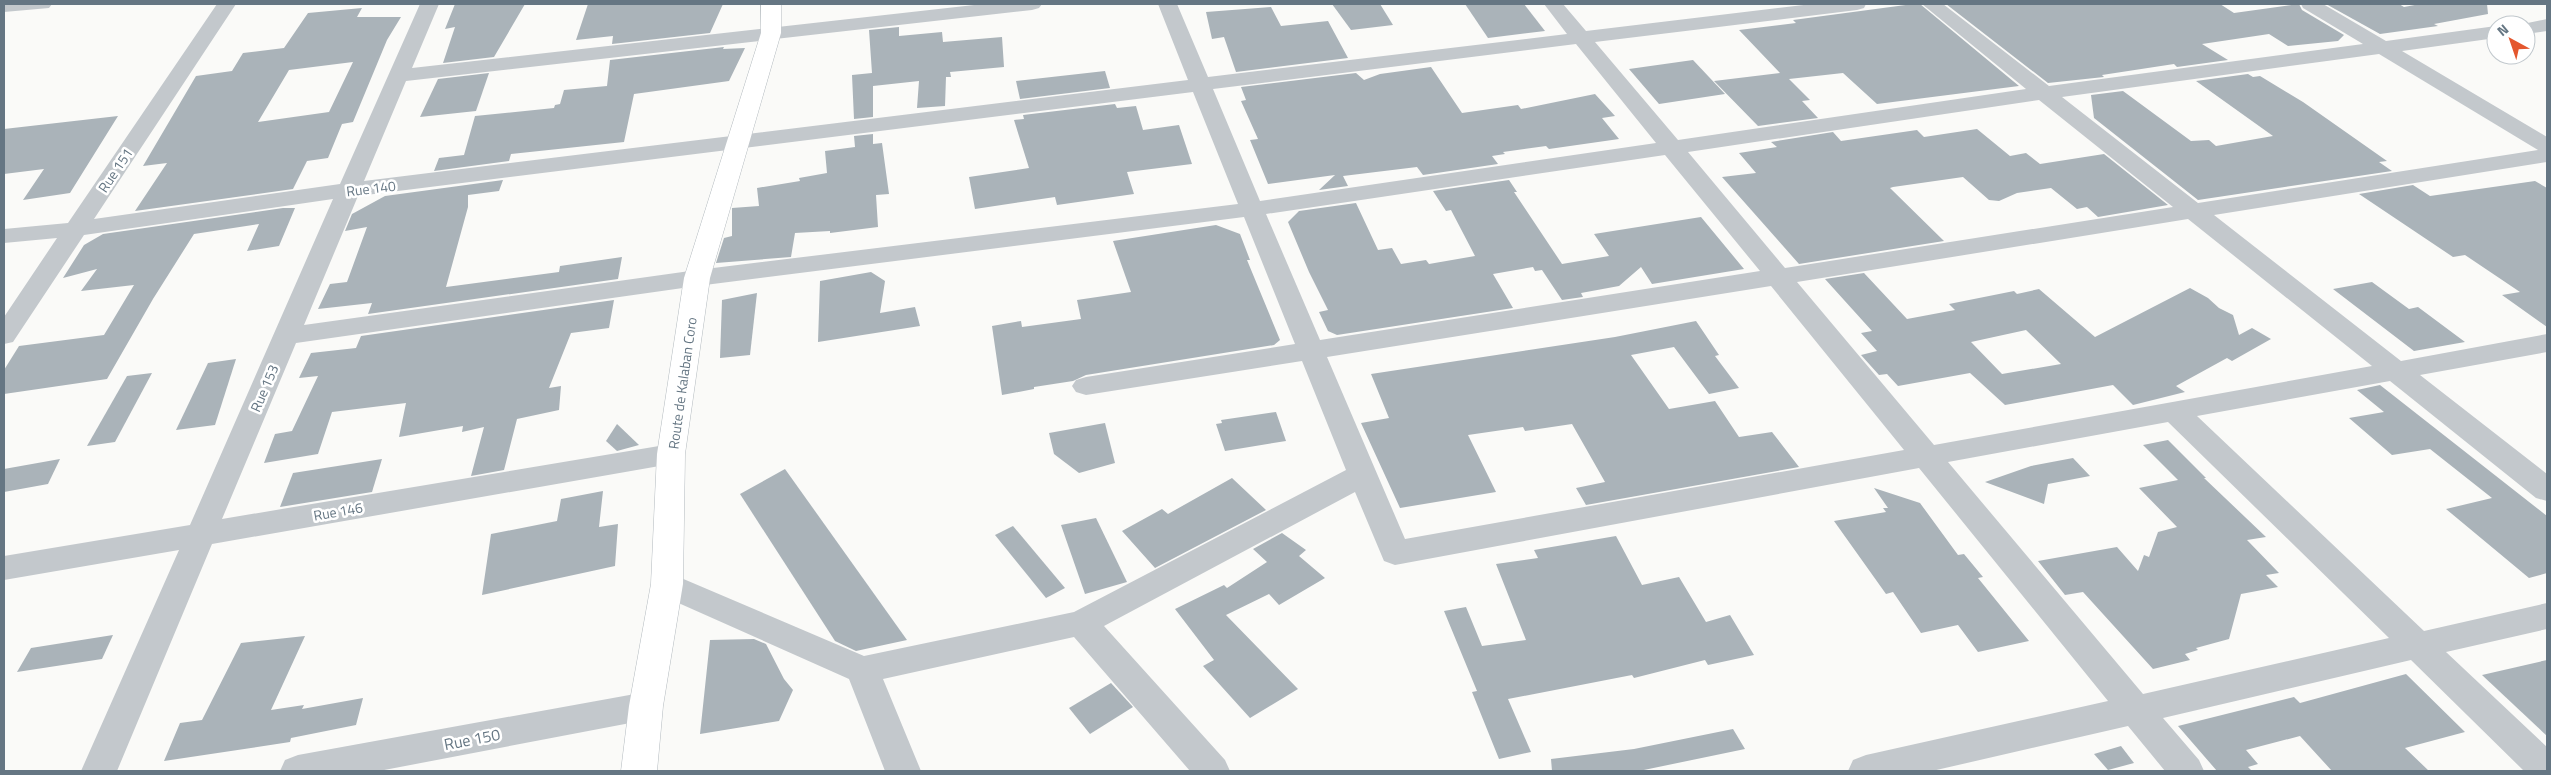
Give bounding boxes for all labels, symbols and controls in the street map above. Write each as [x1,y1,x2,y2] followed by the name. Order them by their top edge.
[2486,15,2536,65] north arrow
[2492,18,2513,41] text: N
[92,144,138,196] street label: Rue 151
[345,175,397,201] street label: Rue 140
[662,316,702,450] street label: Route de Kalaban Coro
[245,361,283,415] street label: Rue 153
[312,496,364,526] street label: Rue 146
[442,722,502,756] street label: Rue 150

